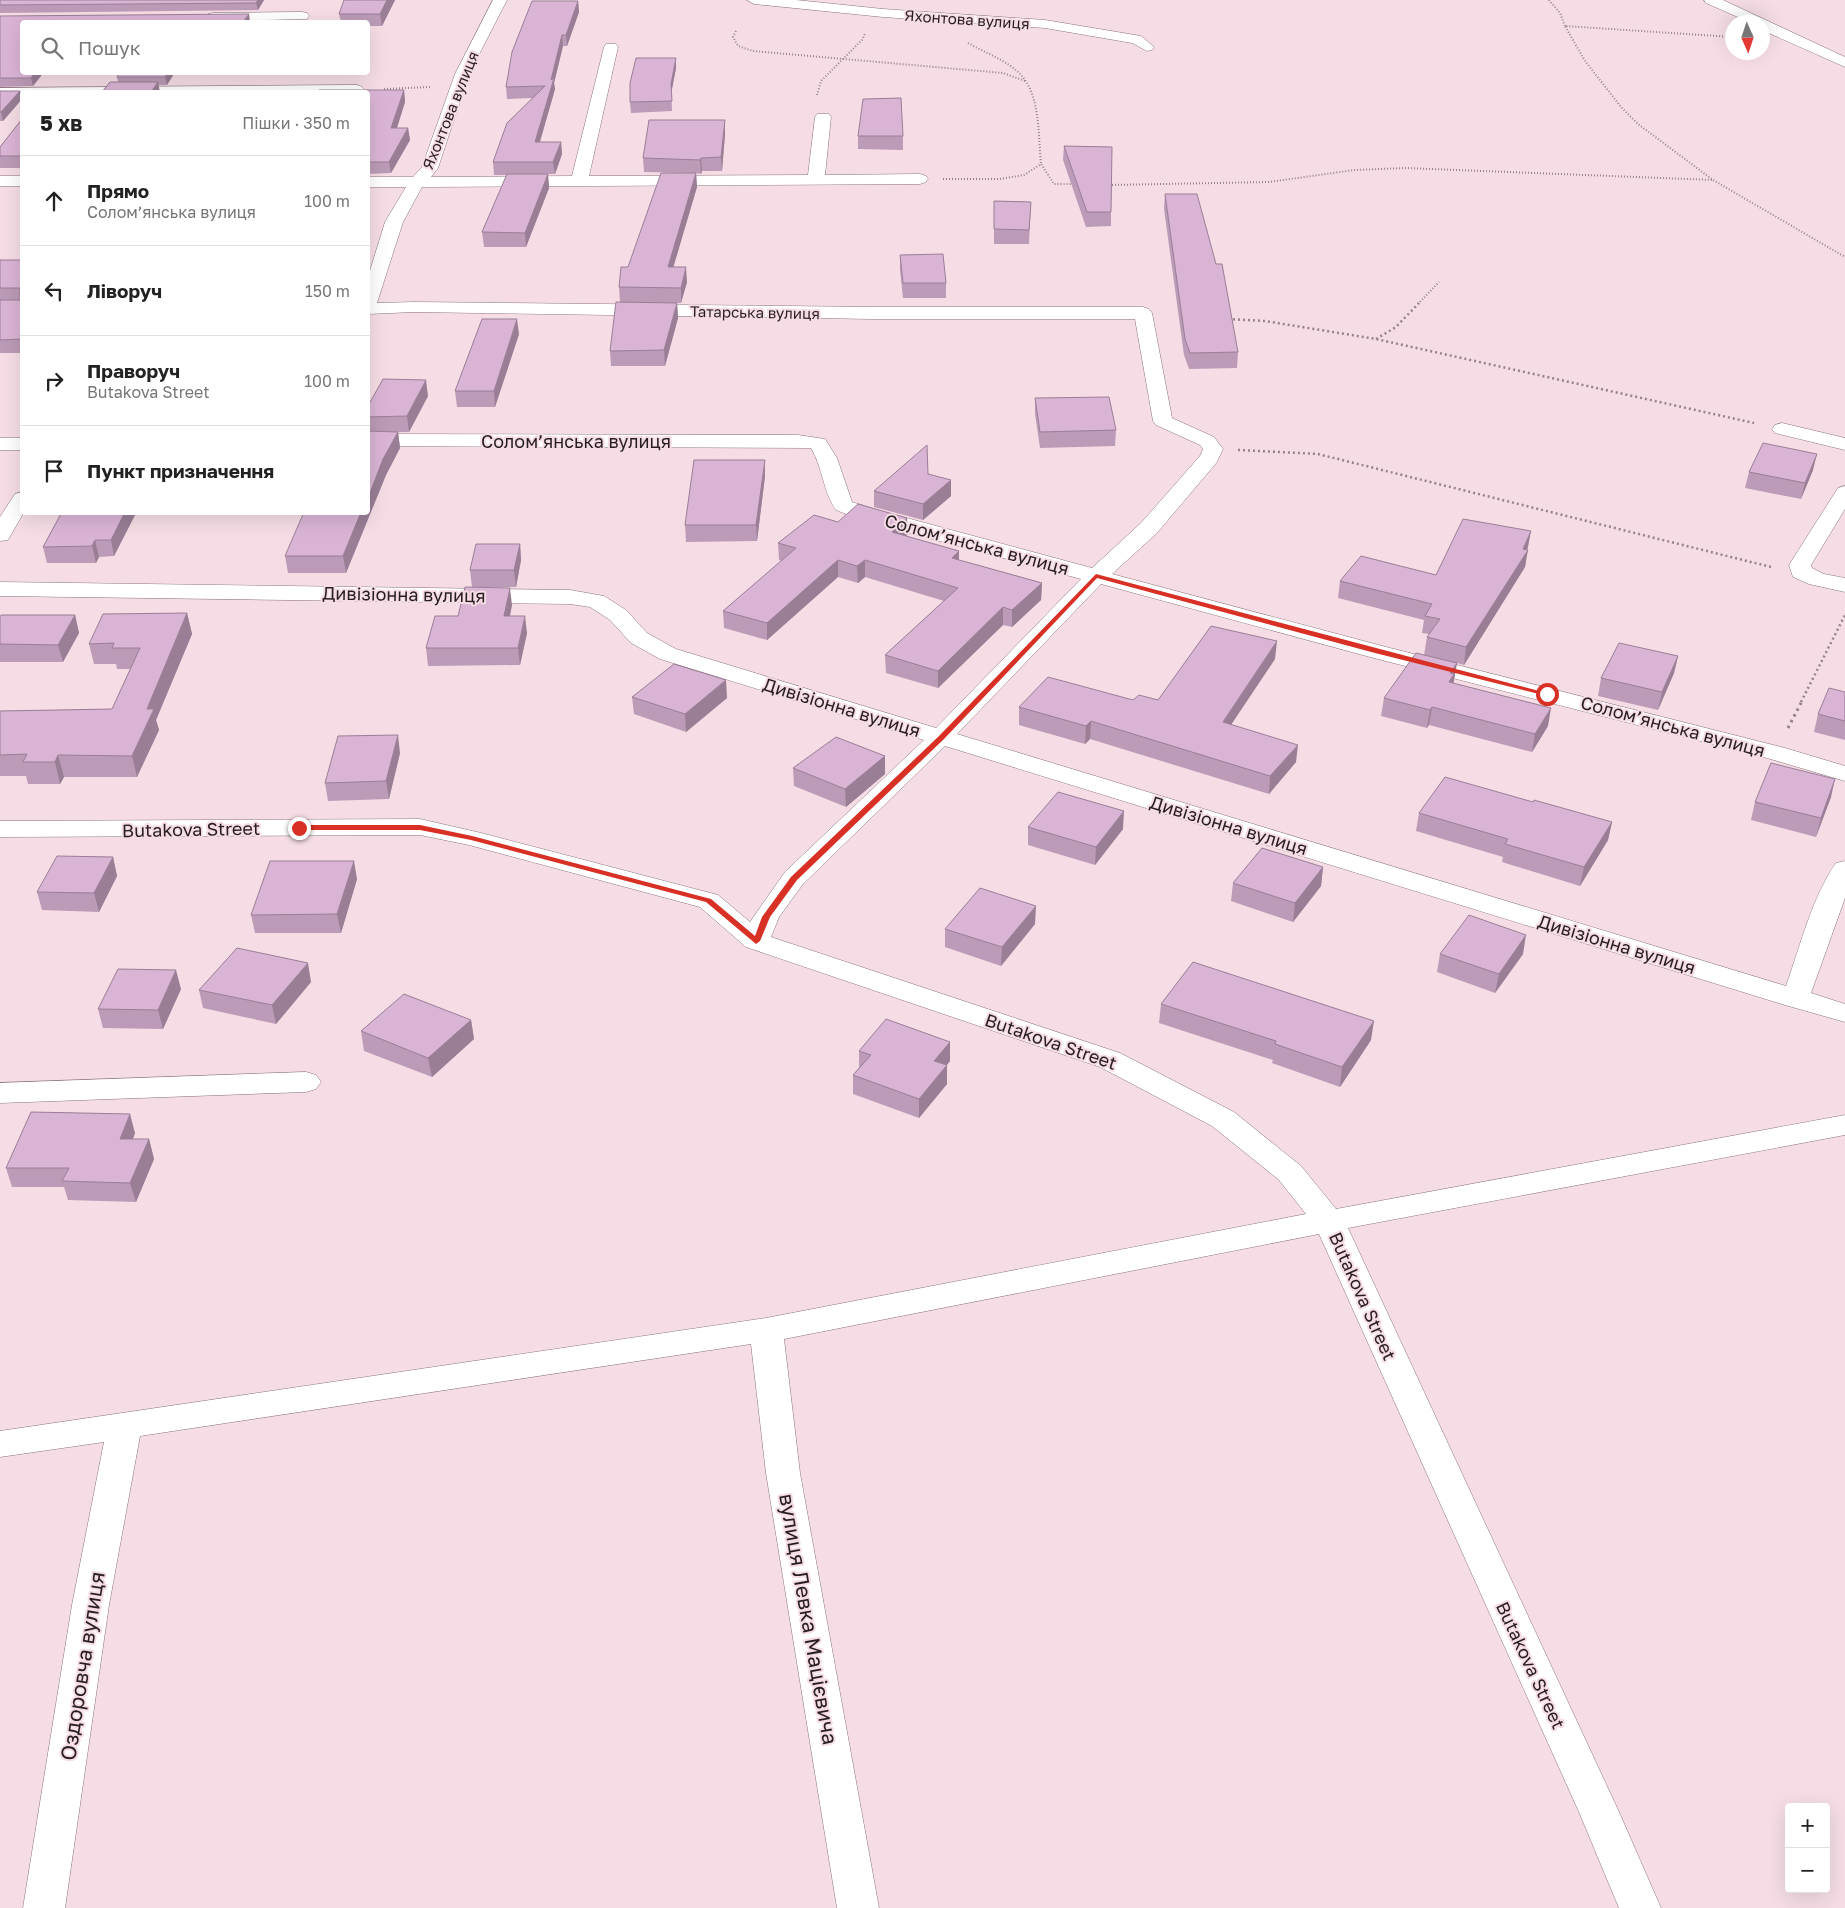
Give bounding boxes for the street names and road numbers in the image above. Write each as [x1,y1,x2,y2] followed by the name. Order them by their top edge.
[904,6,1030,32] street label: Яхонтова вулиця
[418,48,482,172] street label: Яхонтова вулиця
[690,302,820,322] street label: Татарська вулиця
[481,430,671,452] street label: Соломʼянська вулиця
[882,509,1072,579] street label: Соломʼянська вулиця
[322,582,486,606] street label: Дивізіонна вулиця
[761,673,923,741] street label: Дивізіонна вулиця
[1578,691,1768,761] street label: Соломʼянська вулиця
[1148,791,1310,859] street label: Дивізіонна вулиця
[122,817,260,841] street label: Butakova Street
[1536,910,1698,978] street label: Дивізіонна вулиця
[982,1008,1120,1074] street label: Butakova Street
[1325,1228,1401,1364] street label: Butakova Street
[774,1491,844,1747] street label: вулиця Левка Мацієвича
[54,1570,110,1762] street label: Оздоровча вулиця
[1492,1598,1570,1732] street label: Butakova Street

